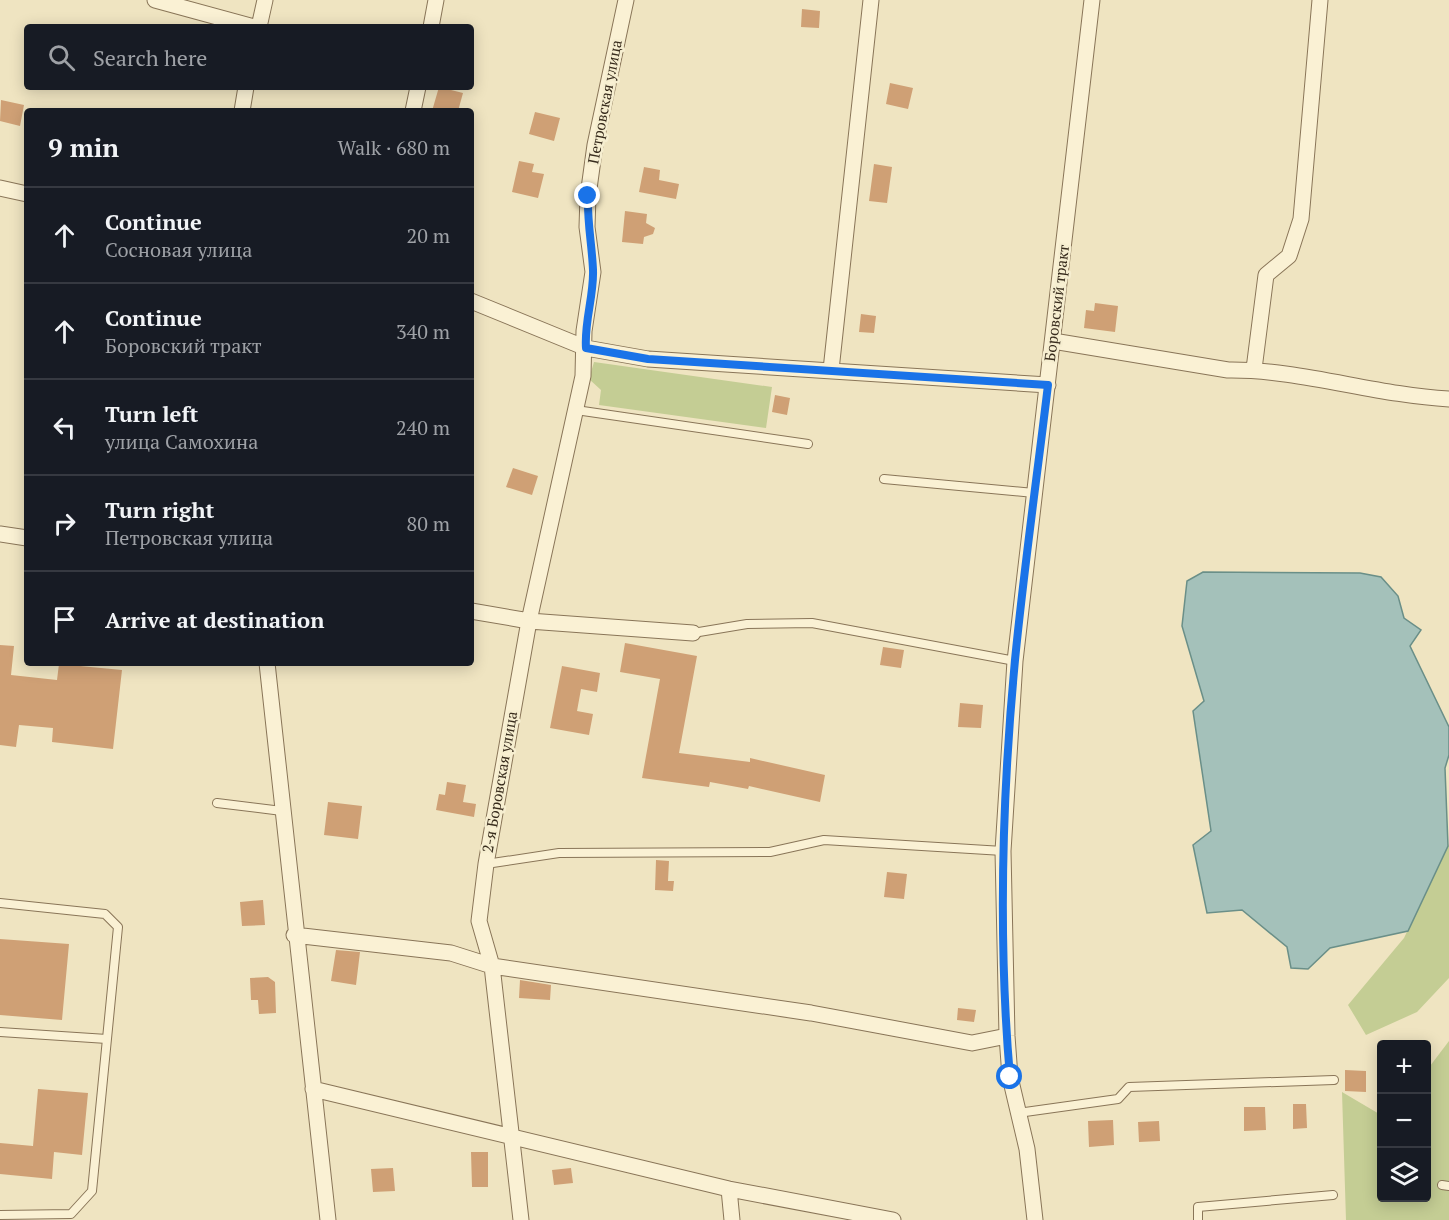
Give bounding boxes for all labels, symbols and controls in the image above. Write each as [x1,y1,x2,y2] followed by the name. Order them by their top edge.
[24,24,474,90] search box
[582,38,626,166] street label: Петровская улица
[45,41,78,74] icon: search
[93,43,207,72] text: Search here
[48,130,119,164] text: 9 min
[338,134,450,161] text: Walk · 680 m
[574,182,600,208] route end
[105,207,202,236] text: Continue
[48,219,81,252] icon: ahead
[407,222,450,249] text: 20 m
[105,236,252,263] text: Сосновая улица
[1039,243,1073,362] street label: Боровский тракт
[105,303,202,332] text: Continue
[48,315,81,348] icon: ahead
[396,318,450,345] text: 340 m
[105,332,262,359] text: Боровский тракт
[105,399,198,428] text: Turn left
[48,411,81,444] icon: left
[396,414,450,441] text: 240 m
[105,428,258,455] text: улица Самохина
[105,495,214,524] text: Turn right
[48,507,81,540] icon: right
[407,510,450,537] text: 80 m
[105,524,273,551] text: Петровская улица
[48,603,81,636] icon: arrive
[105,605,324,634] text: Arrive at destination
[477,709,521,854] street label: 2-я Боровская улица
[1377,1040,1431,1202] map controls
[1377,1040,1431,1094] button: +
[996,1063,1022,1089] route start
[1377,1094,1431,1148] button: −
[1377,1148,1431,1202] button: layers

